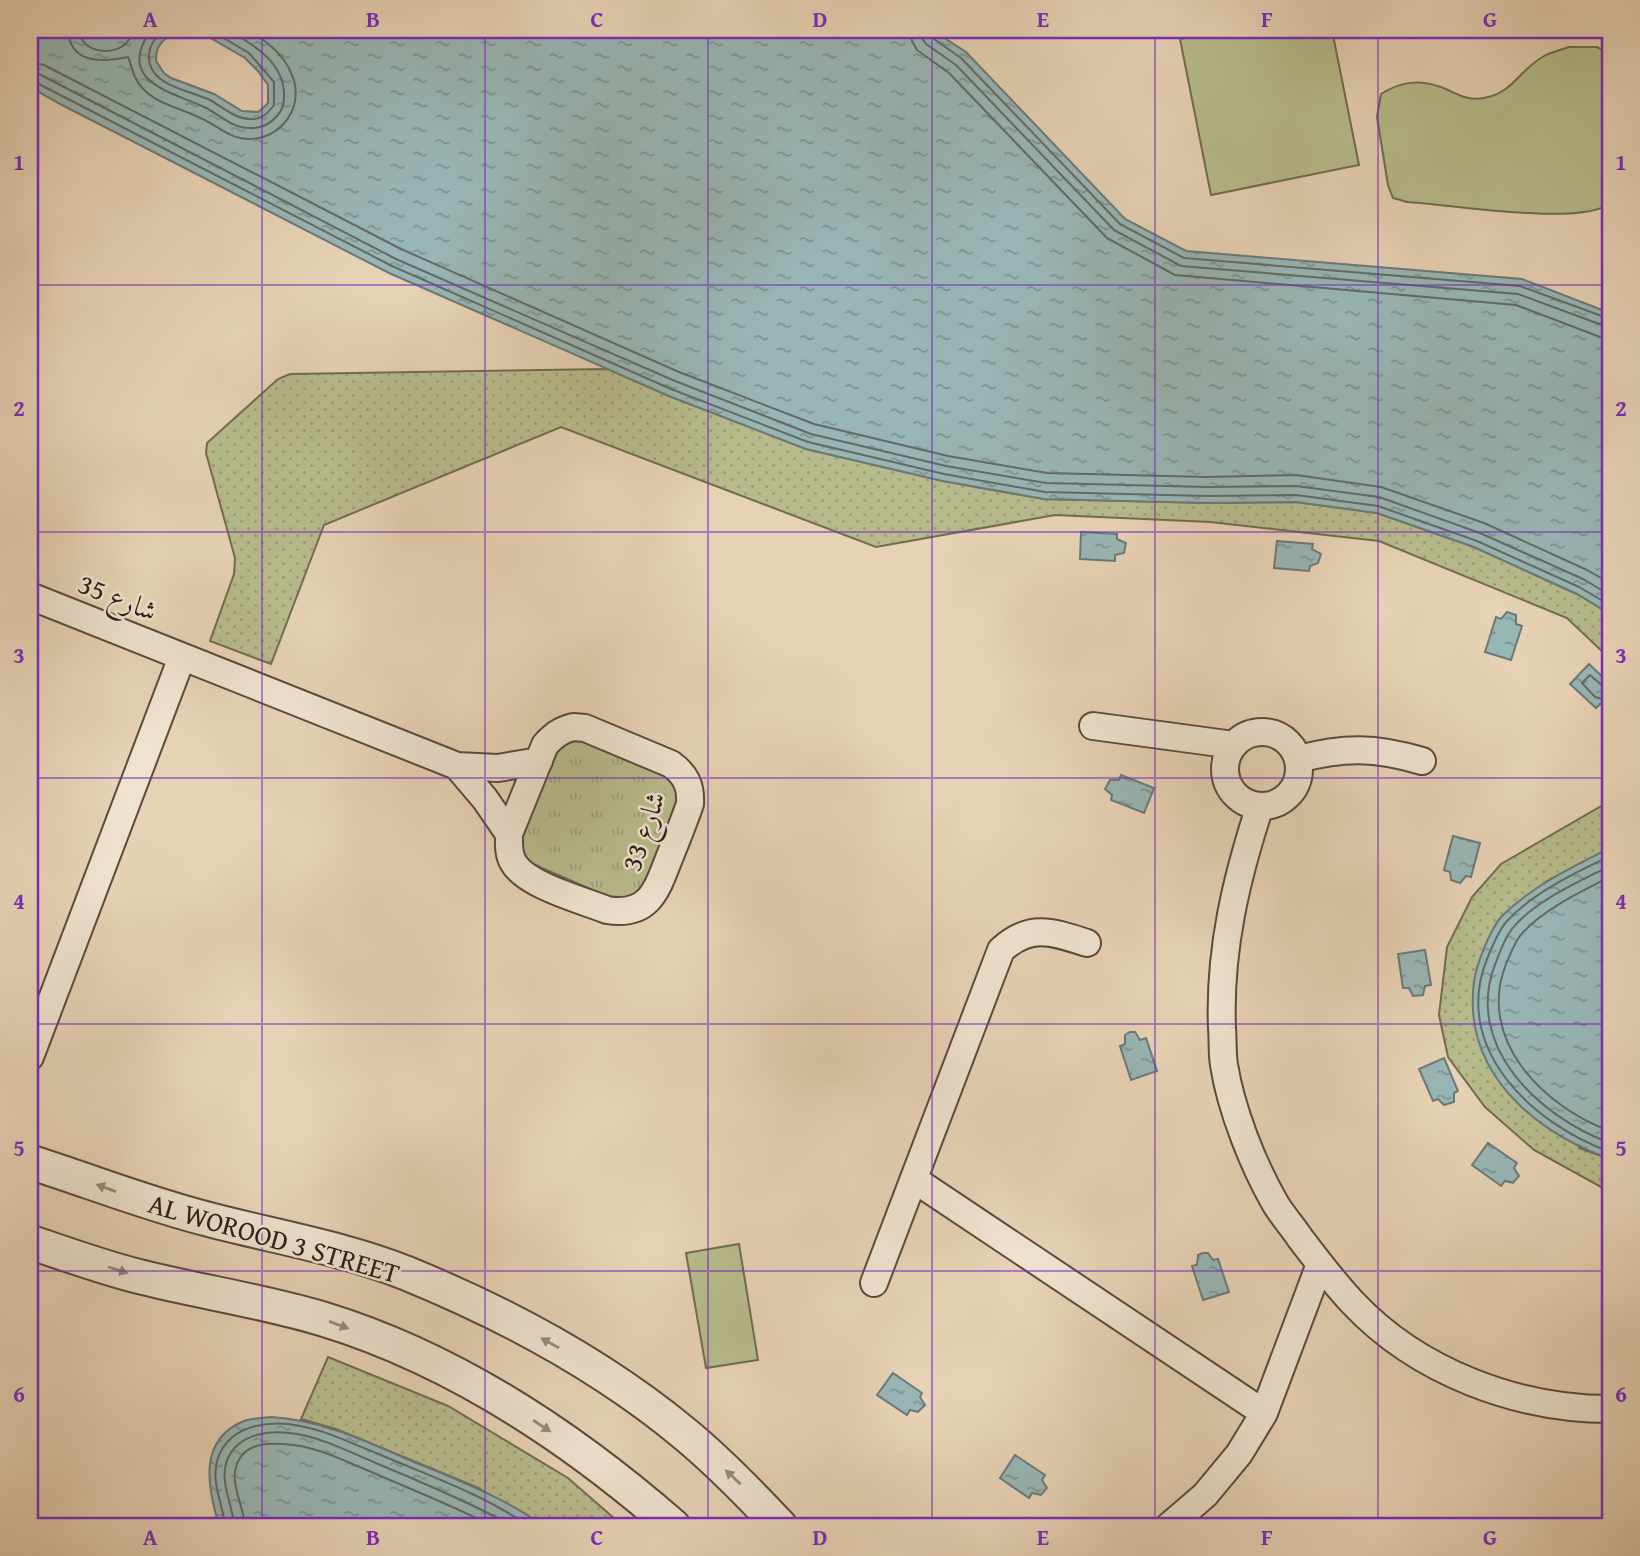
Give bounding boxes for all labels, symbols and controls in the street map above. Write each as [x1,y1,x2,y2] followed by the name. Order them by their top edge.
[143,2,158,35] text: A
[366,2,380,35] text: B
[590,2,604,35] text: C
[813,2,828,35] text: D
[1037,2,1049,35] text: E
[1261,2,1273,35] text: F
[1483,2,1497,35] text: G
[13,145,25,178] text: 1
[1615,145,1627,178] text: 1
[13,391,25,424] text: 2
[1615,391,1627,424] text: 2
[71,562,164,635] street label: شارع 35
[13,638,25,671] text: 3
[1615,638,1627,671] text: 3
[610,786,679,877] street label: شارع 33
[13,884,25,917] text: 4
[1615,884,1627,917] text: 4
[13,1131,25,1164] text: 5
[1615,1131,1627,1164] text: 5
[95,1182,116,1193] one-way arrow
[144,1182,405,1293] street label: AL WOROOD 3 STREET
[108,1265,129,1275] one-way arrow
[328,1320,349,1331] one-way arrow
[539,1338,559,1350] one-way arrow
[13,1377,25,1410] text: 6
[1615,1377,1627,1410] text: 6
[532,1419,552,1432] one-way arrow
[725,1470,742,1486] one-way arrow
[143,1520,158,1553] text: A
[366,1520,380,1553] text: B
[590,1520,604,1553] text: C
[813,1520,828,1553] text: D
[1037,1520,1049,1553] text: E
[1261,1520,1273,1553] text: F
[1483,1520,1497,1553] text: G

